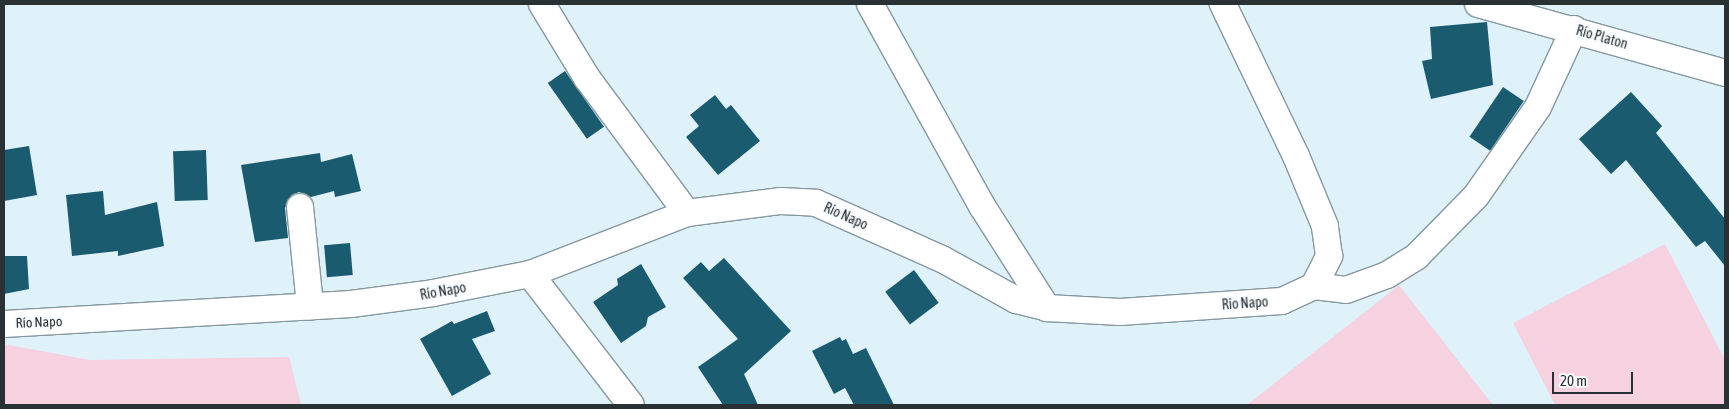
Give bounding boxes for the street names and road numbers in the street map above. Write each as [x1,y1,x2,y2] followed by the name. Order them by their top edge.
[1574,22,1630,52] street label: Río Platon
[821,199,871,233] street label: Río Napo
[419,279,467,303] street label: Río Napo
[1221,293,1269,313] street label: Río Napo
[15,313,63,331] street label: Río Napo

